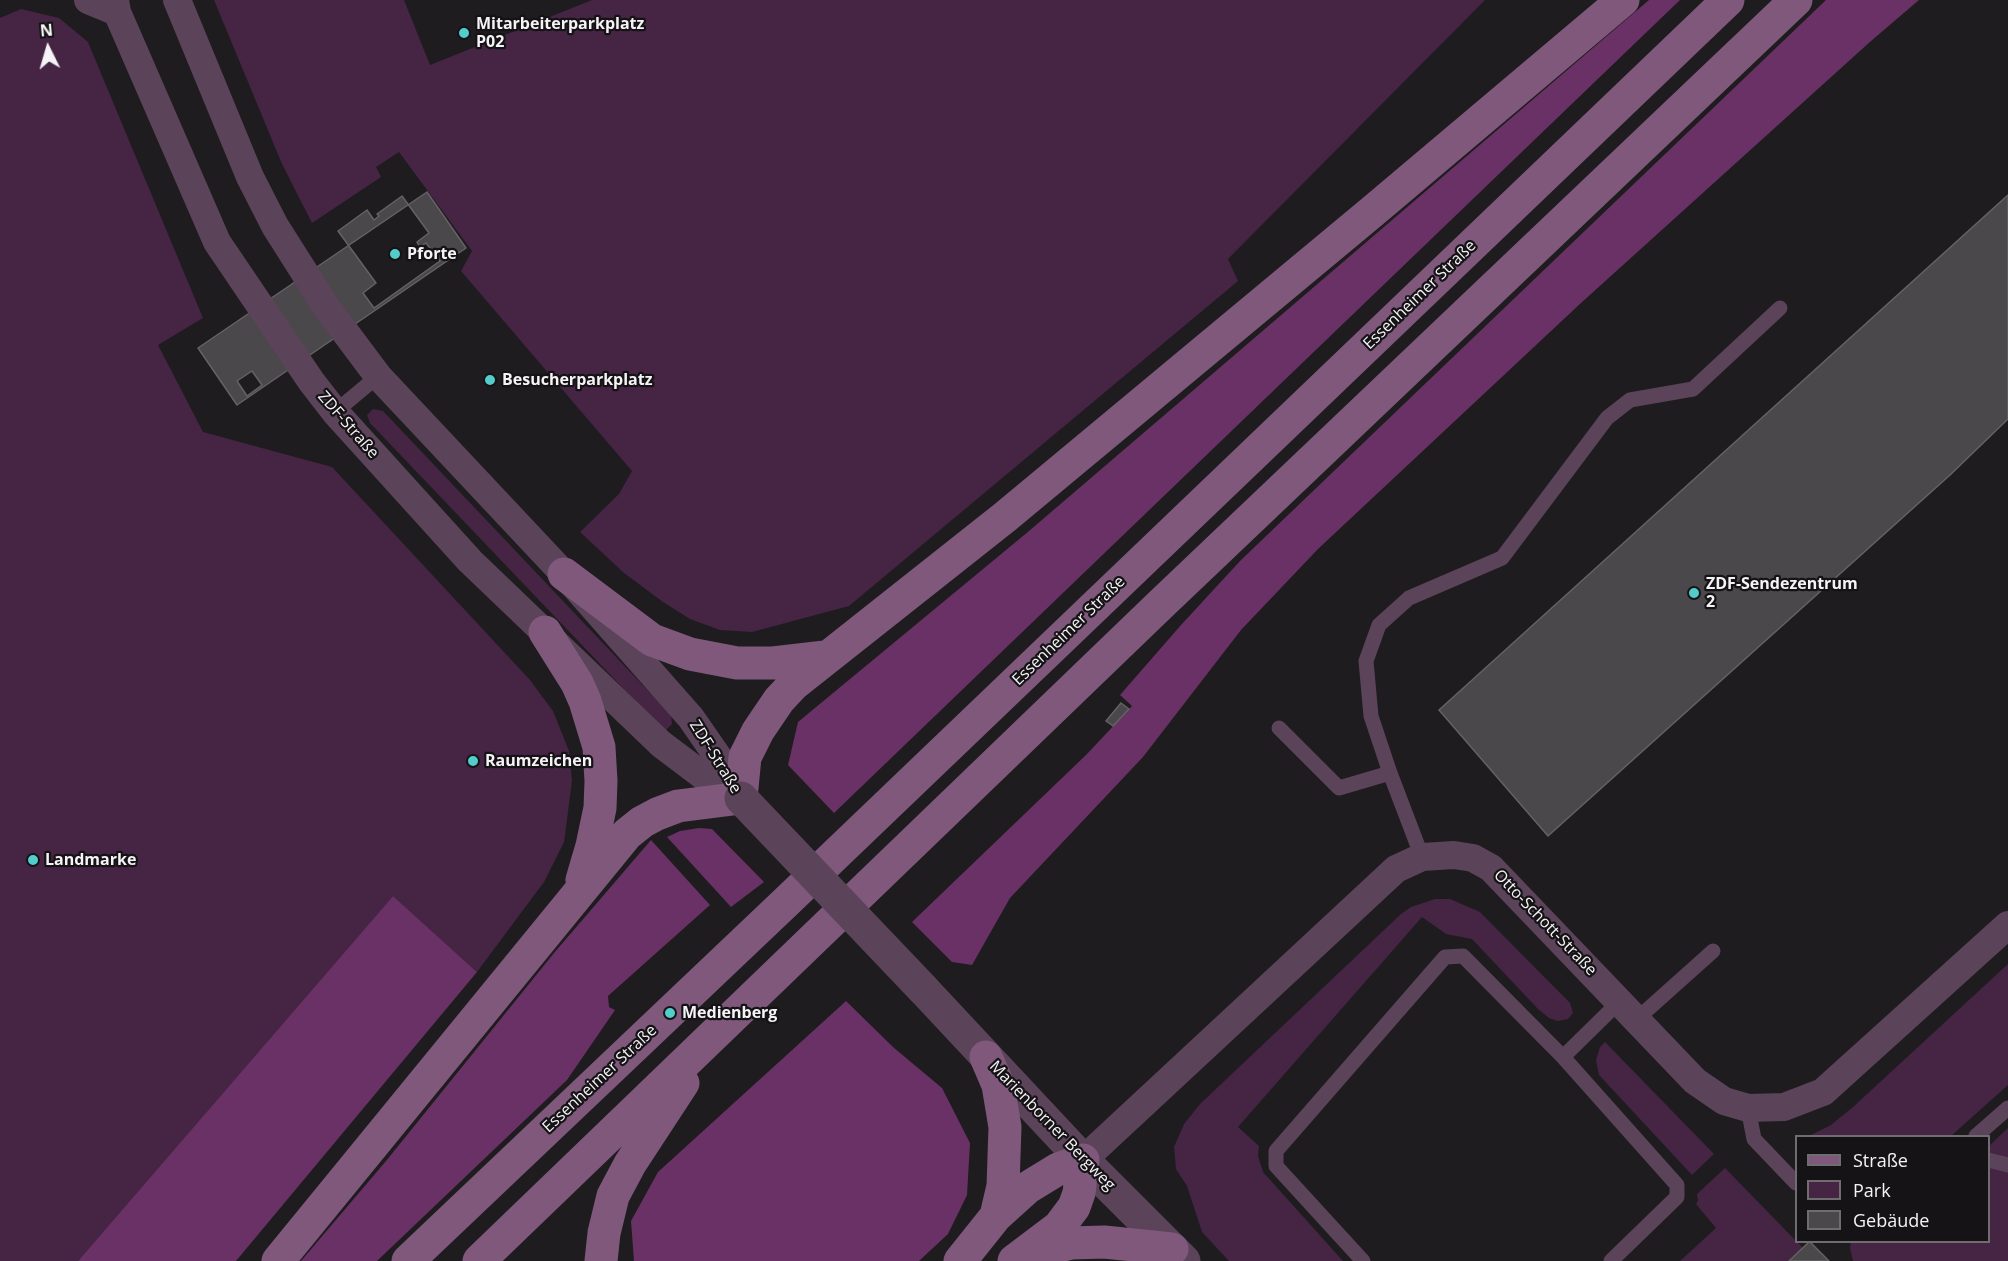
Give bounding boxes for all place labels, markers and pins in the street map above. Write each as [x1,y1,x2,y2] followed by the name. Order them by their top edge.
[476,14,644,52] place label: Mitarbeiterparkplatz P02
[457,26,471,40] marker: Mitarbeiterparkplatz P02
[407,244,457,264] place label: Pforte
[388,247,402,261] marker: Pforte
[502,370,653,390] place label: Besucherparkplatz
[483,373,497,387] marker: Besucherparkplatz
[1706,574,1858,612] place label: ZDF-Sendezentrum 2
[1687,586,1701,600] marker: ZDF-Sendezentrum 2
[485,751,592,771] place label: Raumzeichen
[466,754,480,768] marker: Raumzeichen
[45,850,136,870] place label: Landmarke
[26,853,40,867] marker: Landmarke
[682,1003,777,1023] place label: Medienberg
[663,1006,677,1020] marker: Medienberg

